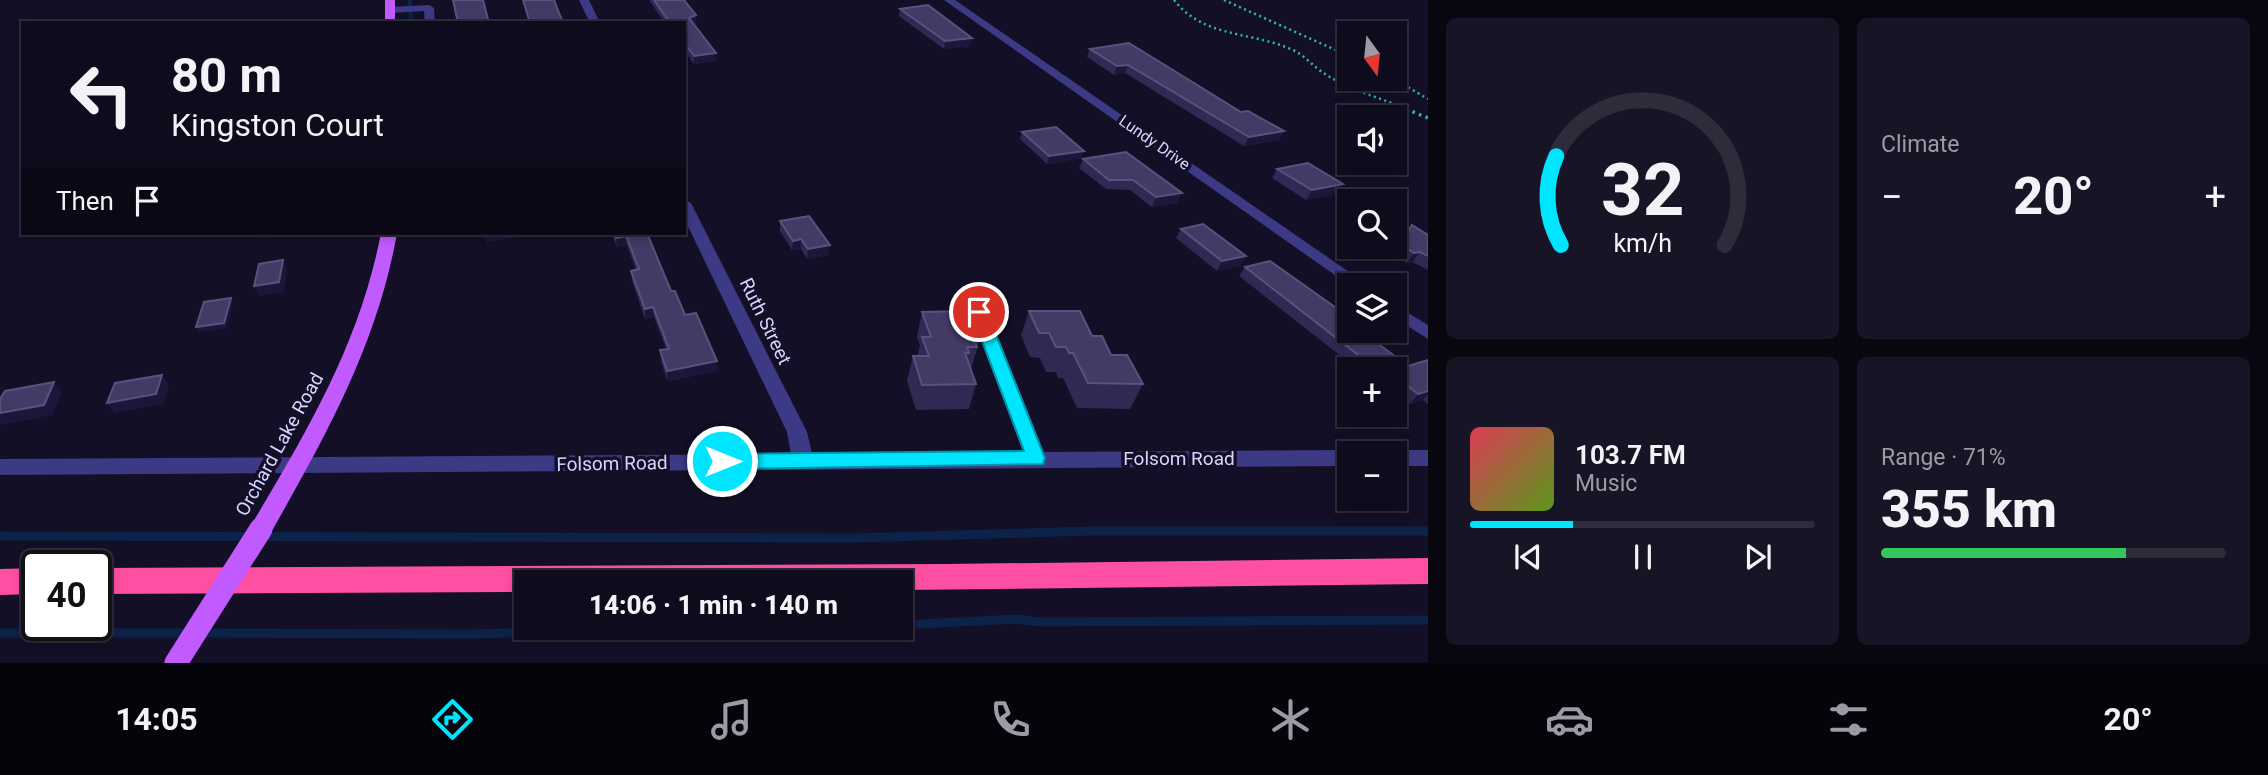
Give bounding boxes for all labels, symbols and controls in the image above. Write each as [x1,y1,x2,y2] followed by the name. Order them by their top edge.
[1337,21,1407,91] north arrow
[1337,21,1407,511] map controls
[171,47,282,104] text: 80 m
[56,49,147,140] icon: left
[1337,105,1407,175] button: sound
[171,106,384,144] text: Kingston Court
[1115,111,1194,174] street label: Lundy Drive
[1881,131,1960,158] text: Climate
[1601,147,1684,233] text: 32
[2013,166,2094,227] text: 20°
[1881,175,1903,219] text: −
[2204,175,2226,219] text: +
[128,182,166,220] icon: arrive
[56,186,114,216] text: Then
[1337,189,1407,259] button: search
[1613,228,1672,257] text: km/h
[1337,273,1407,343] button: layers
[735,274,796,368] street label: Ruth Street
[949,282,1009,342] pin
[960,293,998,331] icon: arrive
[1337,357,1407,427] button: +
[231,369,328,520] street label: Orchard Lake Road
[685,424,759,498] position arrow
[1575,440,1686,470] text: 103.7 FM
[1337,441,1407,511] button: −
[1881,444,2006,471] text: Range · 71%
[1123,447,1235,470] street label: Folsom Road
[556,451,668,476] street label: Folsom Road
[1575,470,1637,497] text: Music
[1881,479,2057,540] text: 355 km
[1509,538,1547,576] icon: previous
[1624,538,1662,576] icon: pause
[1739,538,1777,576] icon: next
[21,550,112,641] speed limit sign: 40
[589,590,838,620] text: 14:06 · 1 min · 140 m
[428,695,477,744] icon: directions
[707,695,756,744] icon: music
[986,695,1035,744] icon: phone
[1266,695,1315,744] icon: climate
[1545,695,1594,744] icon: car
[1824,695,1873,744] icon: filters
[115,700,198,738] text: 14:05
[2104,700,2153,738] text: 20°

